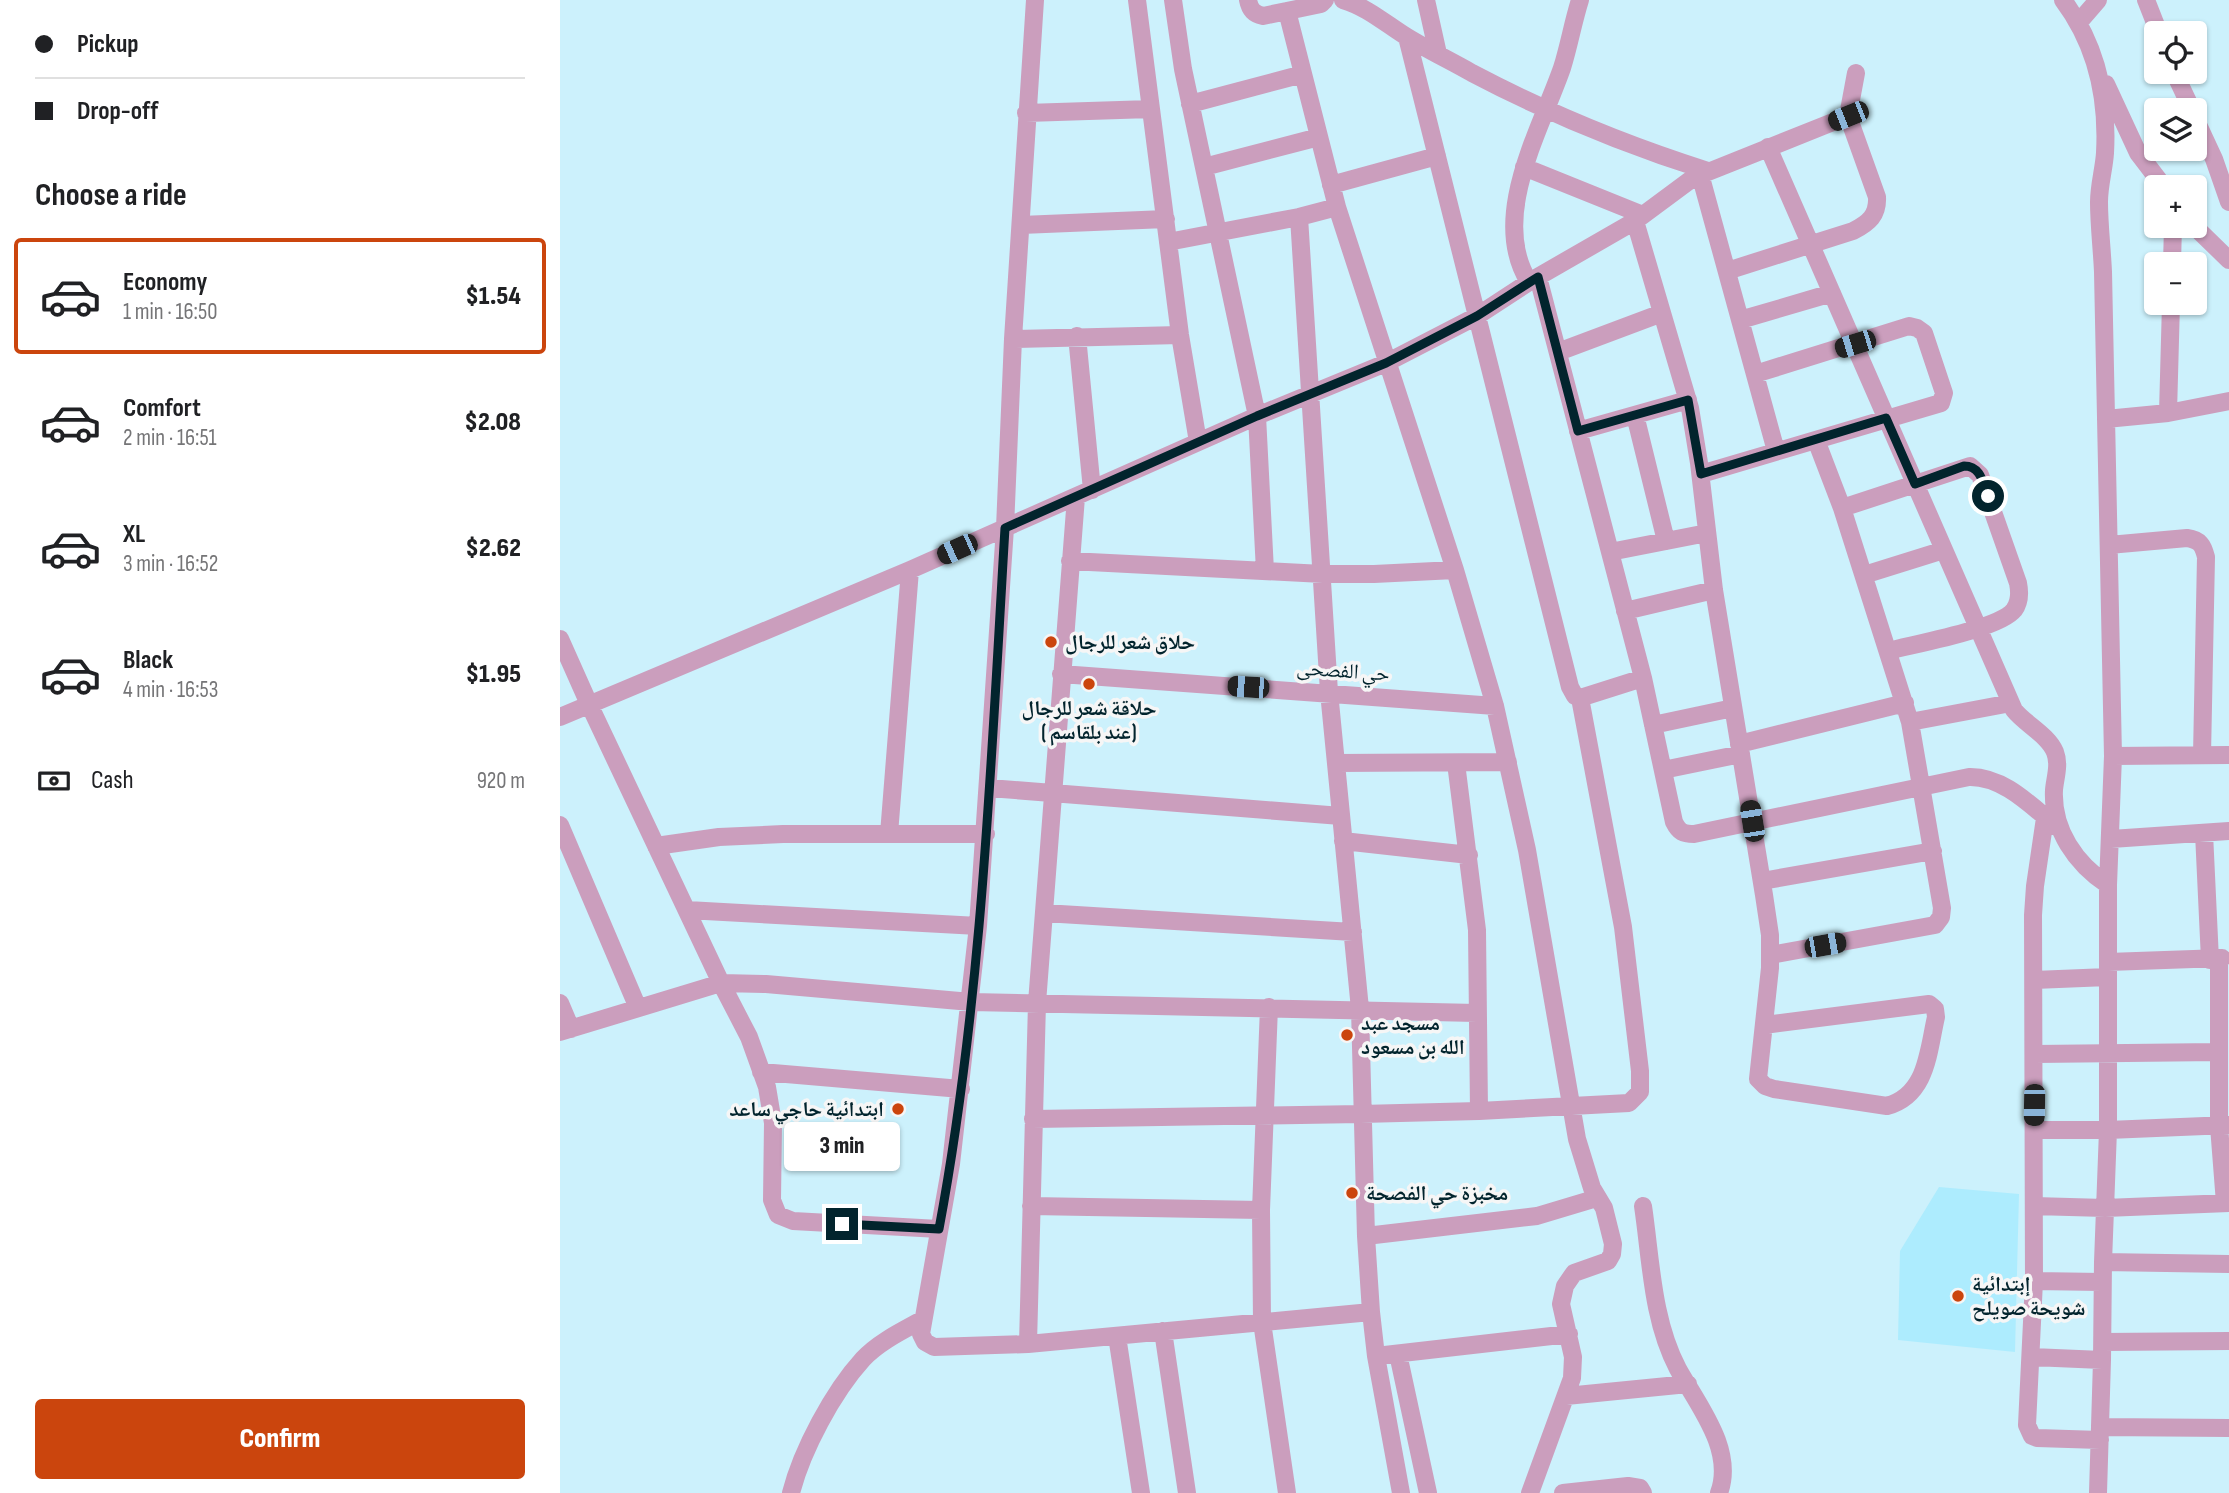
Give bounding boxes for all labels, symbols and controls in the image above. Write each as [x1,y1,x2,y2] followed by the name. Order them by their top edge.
[2144,21,2207,315] map controls
[2144,21,2207,84] button: locate
[77,29,139,60] text: Pickup
[77,96,158,127] text: Drop-off
[1825,98,1872,134] car
[2144,98,2207,161] button: layers
[2144,175,2207,238] button: +
[35,176,187,215] text: Choose a ride
[2144,252,2207,315] button: −
[39,265,102,328] icon: car
[123,267,207,298] text: Economy
[465,281,521,312] text: $1.54
[123,298,217,326] text: 1 min · 16:50
[1832,328,1879,360] car
[39,391,102,454] icon: car
[123,393,201,424] text: Comfort
[465,407,521,438] text: $2.08
[123,424,217,452] text: 2 min · 16:51
[1972,480,2004,512] route start
[39,517,102,580] icon: car
[123,519,145,550] text: XL
[934,531,981,567] car
[466,533,521,564] text: $2.62
[123,550,218,578] text: 3 min · 16:52
[1065,630,1195,655] place label: حلاق شعر للرجال
[1043,634,1059,650] marker: حلاق شعر للرجال
[39,643,102,706] icon: car
[123,645,173,676] text: Black
[1295,655,1390,690] street label: حي الفصحى
[466,659,521,690] text: $1.95
[1227,675,1270,699] car
[123,676,218,704] text: 4 min · 16:53
[1081,676,1097,692] marker: حلاقة شعر للرجال ( عند بلقاسم)
[1021,696,1157,746] place label: حلاقة شعر للرجال ( عند بلقاسم)
[35,762,73,800] icon: cash
[91,765,134,796] text: Cash
[477,767,525,795] text: 920 m
[1739,799,1766,843] car
[1803,931,1848,959] car
[1361,1011,1465,1060] place label: مسجد عبد الله بن مسعود
[1339,1027,1355,1043] marker: مسجد عبد الله بن مسعود
[2024,1084,2045,1126] car
[729,1097,884,1125] place label: ابتدائية حاجي ساعد
[890,1101,906,1117] marker: ابتدائية حاجي ساعد
[784,1122,900,1172] callout: 3 min
[820,1132,864,1160] text: 3 min
[1366,1181,1508,1209] place label: مخبزة حي الفصحة
[1344,1185,1360,1201] marker: مخبزة حي الفصحة
[826,1208,858,1240] route end
[1972,1272,2086,1322] place label: إبتدائية شويحة صويلح
[1950,1288,1966,1304] marker: إبتدائية شويحة صويلح
[35,1399,525,1479] button: Confirm

